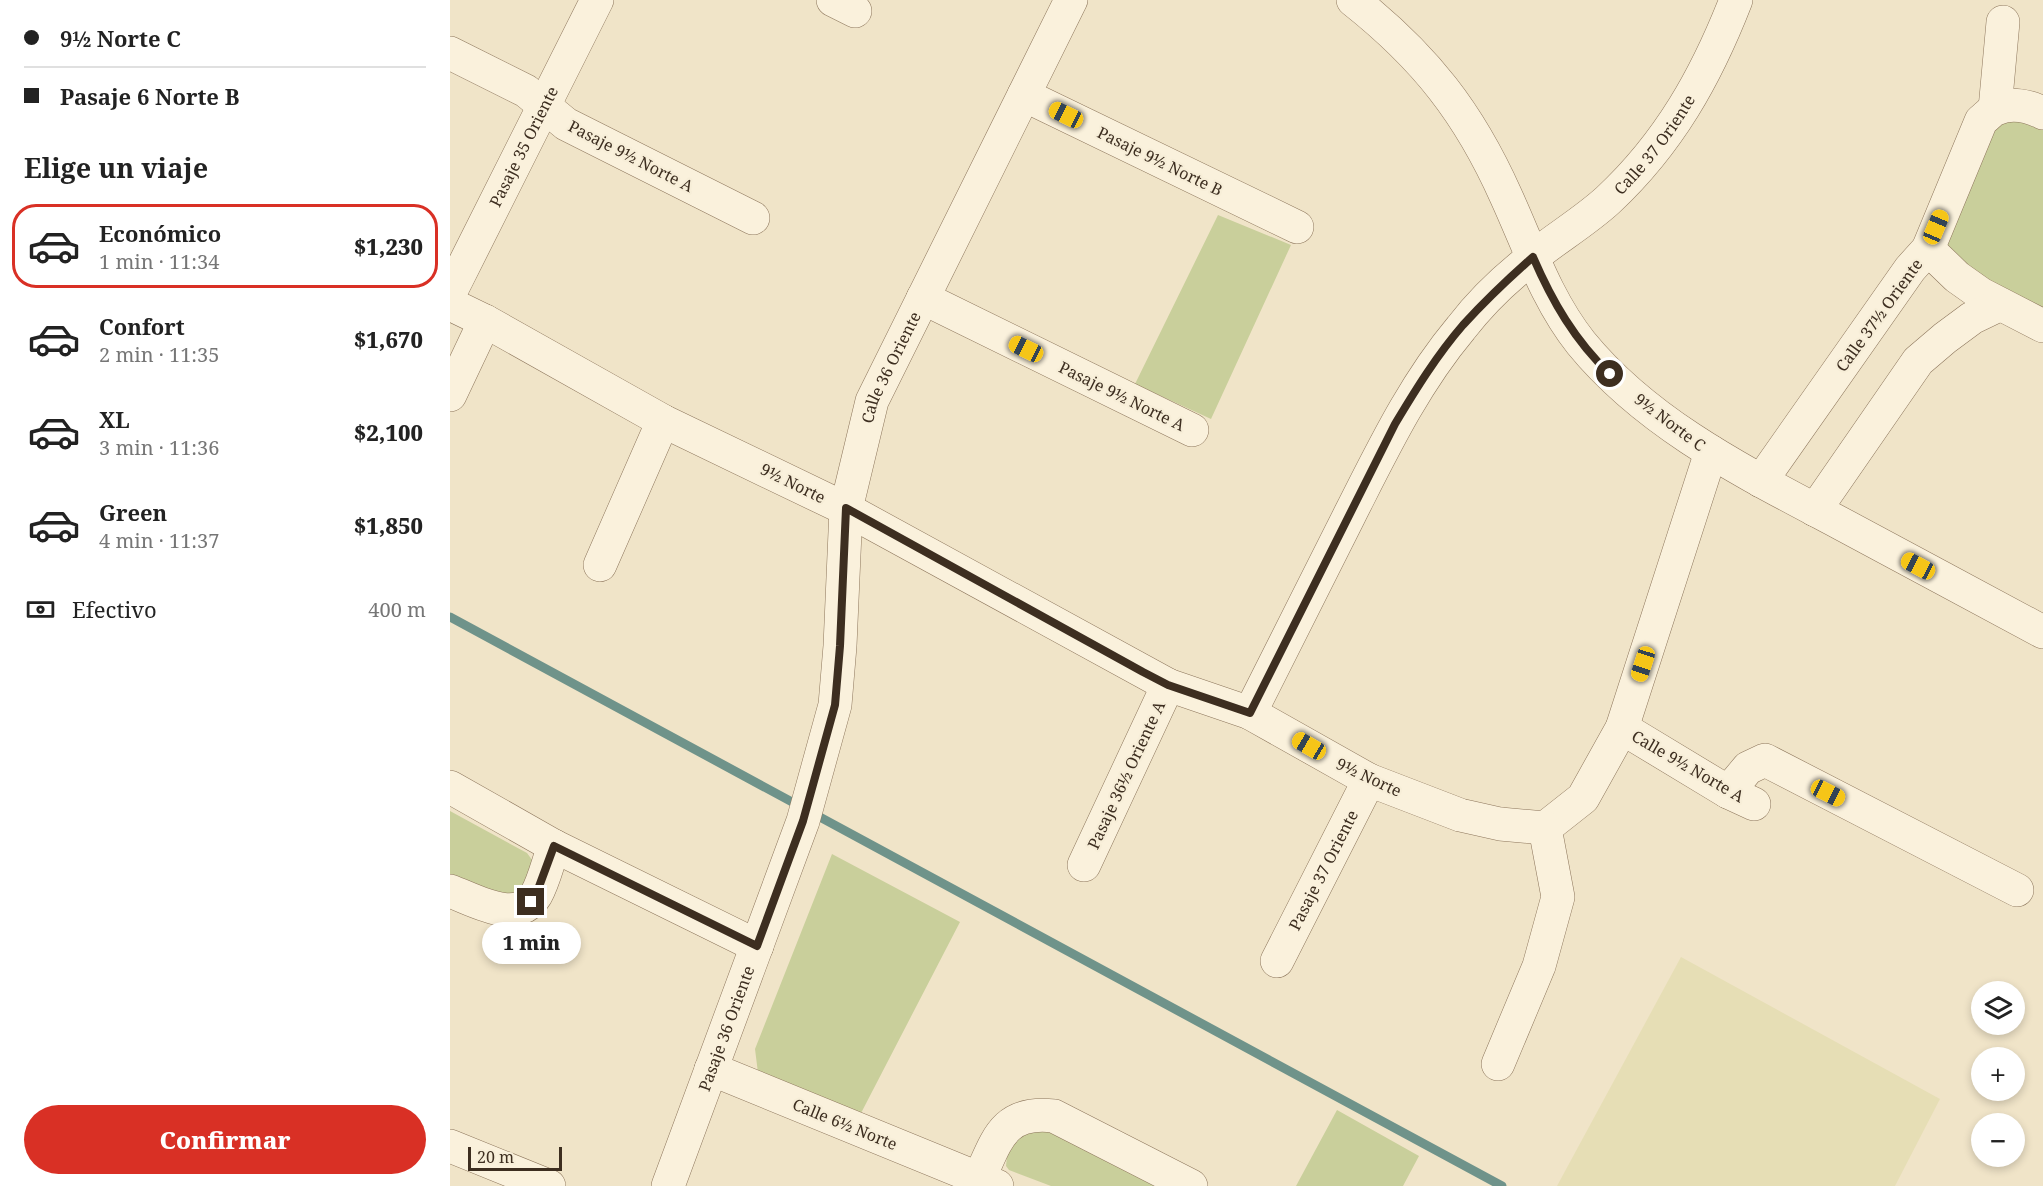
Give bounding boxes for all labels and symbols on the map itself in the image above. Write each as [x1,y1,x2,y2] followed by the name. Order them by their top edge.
[484,82,563,210] street label: Pasaje 35 Oriente
[1609,90,1700,199] street label: Calle 37 Oriente
[1046,99,1086,131] car
[565,115,698,197] street label: Pasaje 9½ Norte A
[1094,121,1226,201] street label: Pasaje 9½ Norte B
[1921,207,1951,247] car
[1831,254,1927,376] street label: Calle 37½ Oriente
[856,308,926,425] street label: Calle 36 Oriente
[1006,333,1046,365] car
[1055,356,1189,436] street label: Pasaje 9½ Norte A
[1596,360,1623,387] route start
[1630,388,1710,456] street label: 9½ Norte C
[757,458,829,508] street label: 9½ Norte
[1898,550,1938,582] car
[1629,644,1657,684] car
[1082,697,1170,853] street label: Pasaje 36½ Oriente A
[1628,725,1749,808] street label: Calle 9½ Norte A
[1289,729,1329,763] car
[1333,752,1405,802] street label: 9½ Norte
[1808,777,1848,809] car
[1283,806,1363,934] street label: Pasaje 37 Oriente
[517,888,544,915] route end
[482,923,580,965] callout: 1 min
[693,963,760,1094] street label: Pasaje 36 Oriente
[789,1093,901,1155] street label: Calle 6½ Norte
[468,1144,562,1172] scale bar

